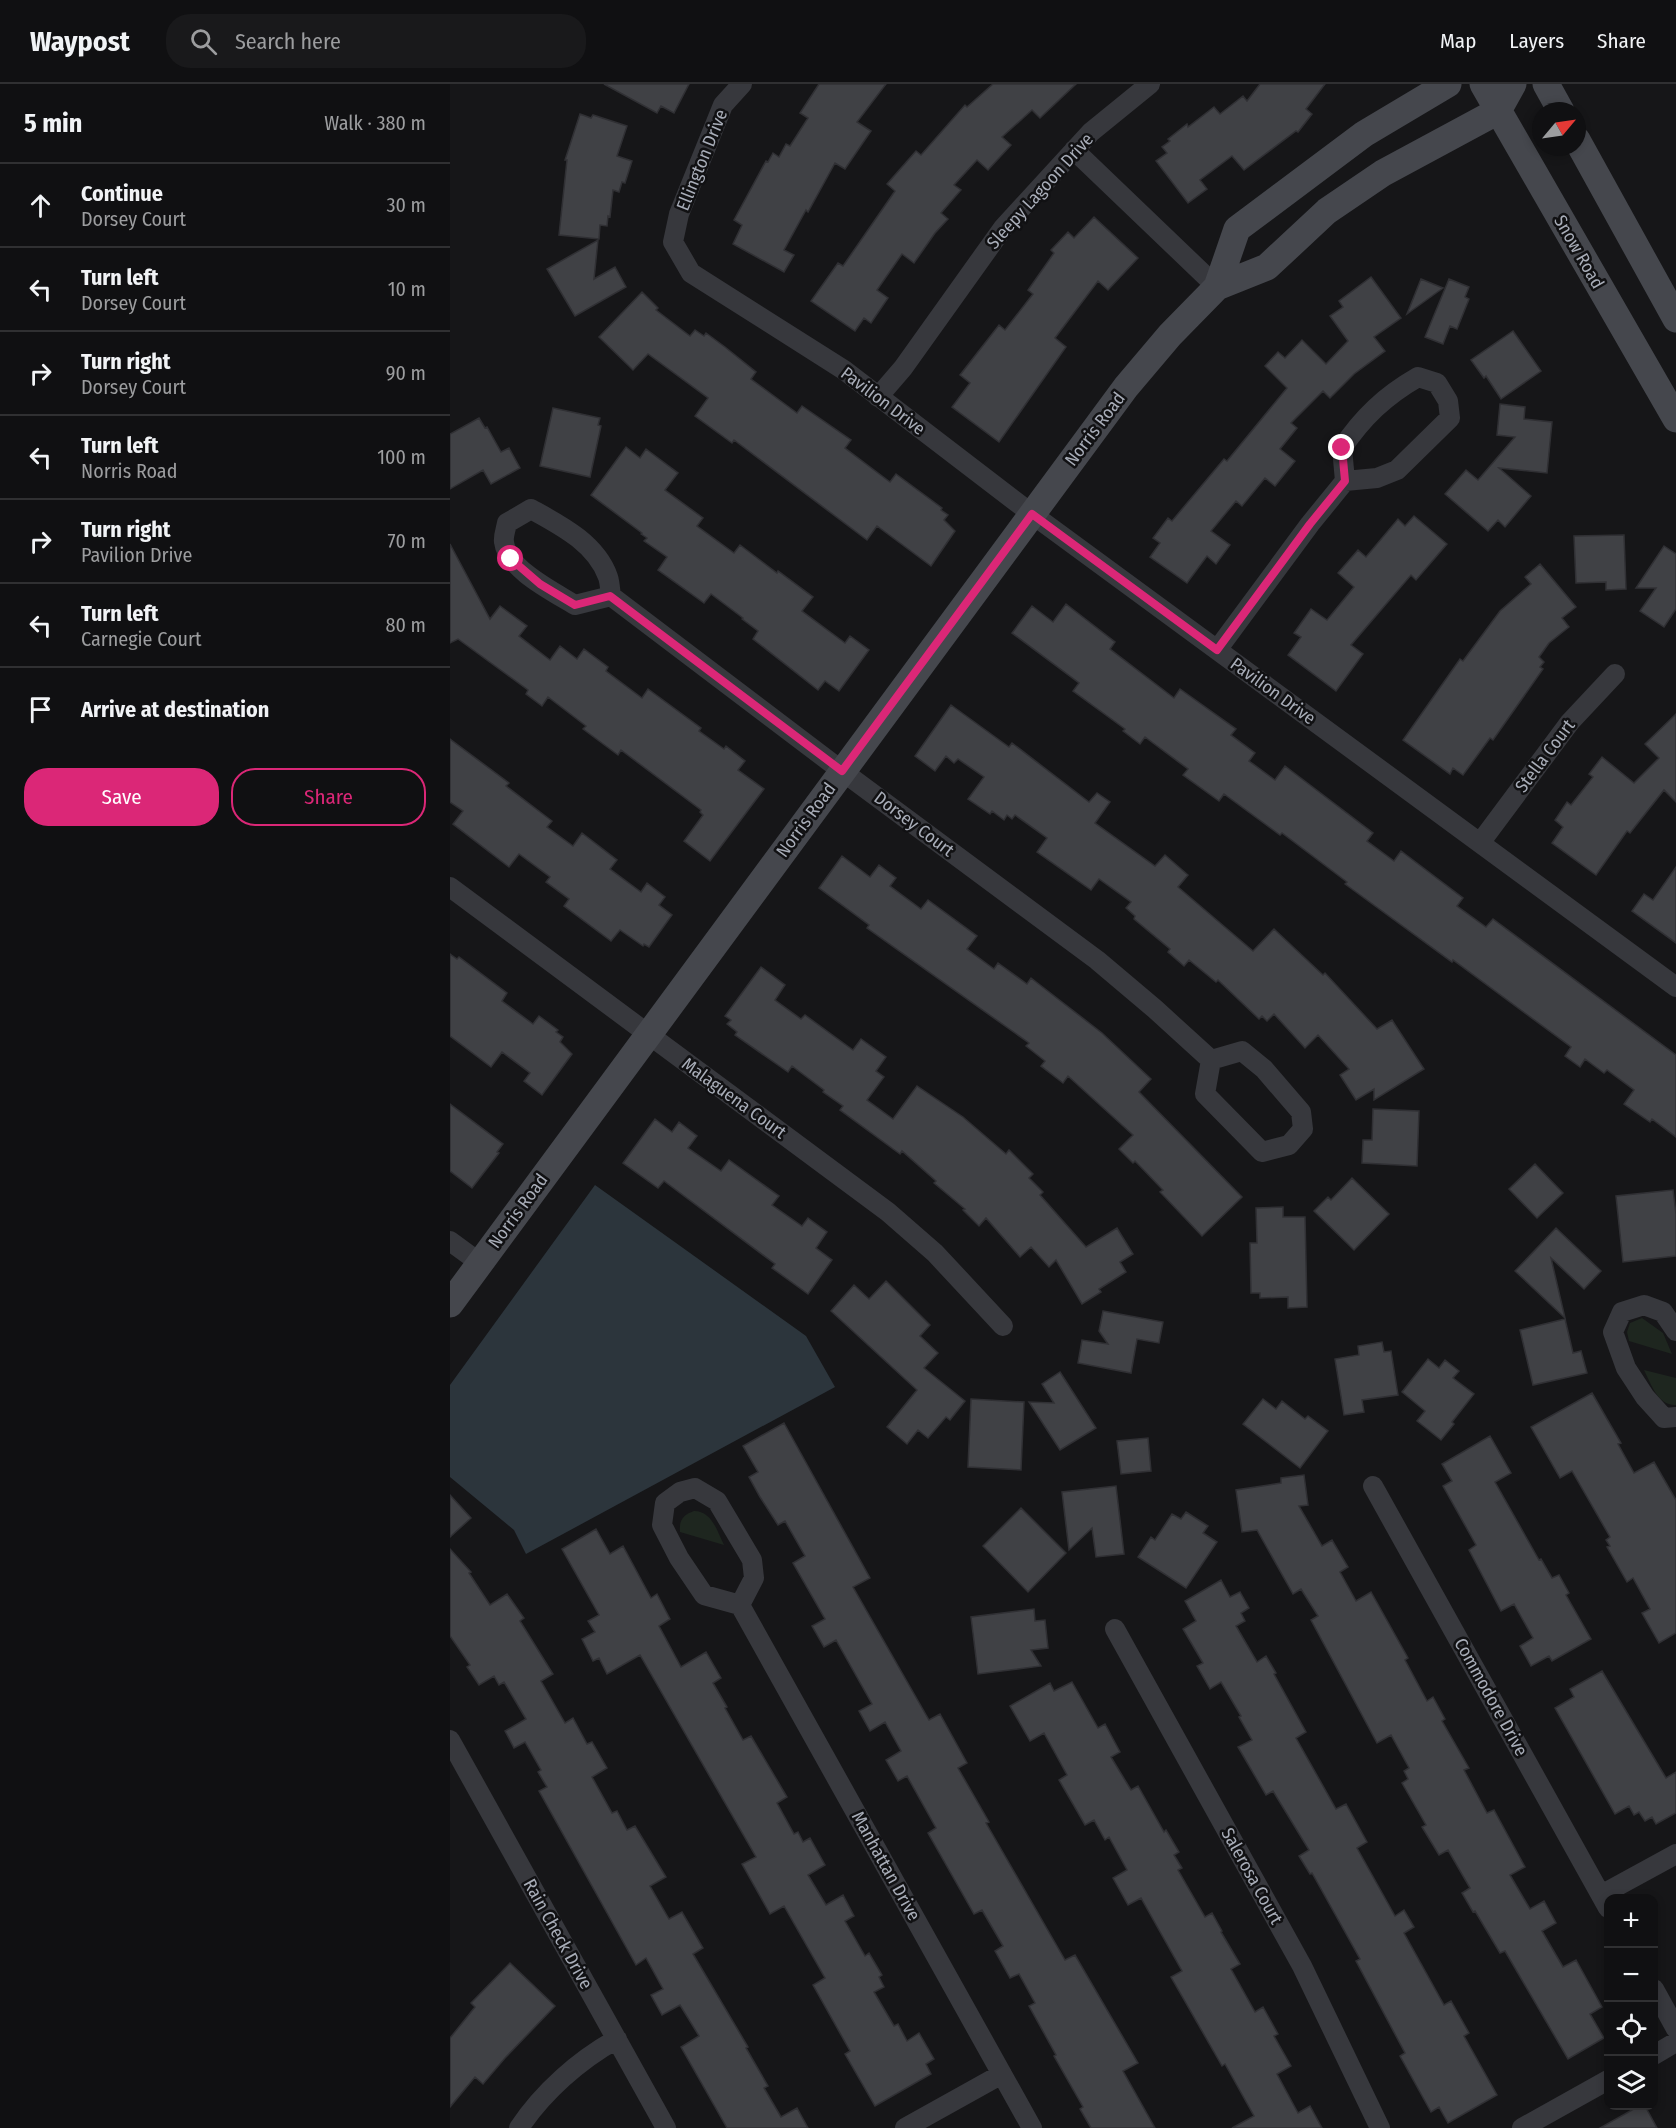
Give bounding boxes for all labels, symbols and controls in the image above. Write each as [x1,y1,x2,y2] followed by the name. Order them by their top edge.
[166,14,586,68] search box
[30,25,130,58] text: Waypost
[187,25,220,58] icon: search
[235,28,341,55] text: Search here
[1440,28,1476,54] text: Map
[1509,28,1564,54] text: Layers
[1597,28,1646,54] text: Share
[1532,102,1586,156] north arrow
[672,106,732,214] street label: Ellington Drive
[24,108,82,139] text: 5 min
[324,111,426,135] text: Walk · 380 m
[982,128,1098,254] street label: Sleepy Lagoon Drive
[81,180,163,207] text: Continue
[24,189,57,222] icon: ahead
[386,193,426,217] text: 30 m
[81,207,186,231] text: Dorsey Court
[1549,211,1609,293] street label: Snow Road
[81,264,159,291] text: Turn left
[24,273,57,306] icon: left
[388,277,426,301] text: 10 m
[81,291,186,315] text: Dorsey Court
[81,348,170,375] text: Turn right
[24,357,57,390] icon: right
[386,361,426,385] text: 90 m
[836,362,930,440] street label: Pavilion Drive
[81,375,186,399] text: Dorsey Court
[1060,388,1130,470] street label: Norris Road
[81,432,159,459] text: Turn left
[1328,434,1354,460] route end
[24,441,57,474] icon: left
[377,445,426,469] text: 100 m
[81,459,177,483] text: Norris Road
[81,516,170,543] text: Turn right
[24,525,57,558] icon: right
[388,529,426,553] text: 70 m
[81,543,192,567] text: Pavilion Drive
[497,545,523,571] route start
[81,600,159,627] text: Turn left
[24,609,57,642] icon: left
[386,613,426,637] text: 80 m
[81,627,201,651] text: Carnegie Court
[1226,653,1320,729] street label: Pavilion Drive
[24,693,57,726] icon: arrive
[81,696,269,723] text: Arrive at destination
[1510,715,1580,797] street label: Stella Court
[24,768,219,826] button: Save
[231,768,426,826] button: Share
[772,778,840,862] street label: Norris Road
[870,787,958,861] street label: Dorsey Court
[677,1053,791,1143] street label: Malaguena Court
[484,1169,552,1253] street label: Norris Road
[1449,1634,1533,1760] street label: Commodore Drive
[847,1807,925,1925] street label: Manhattan Drive
[1216,1824,1288,1928] street label: Salerosa Court
[519,1875,597,1993] street label: Rain Check Drive
[1604,1894,1658,2110] map controls
[1604,1894,1658,1948] button: +
[1604,1948,1658,2002] button: −
[1604,2002,1658,2056] button: locate
[1604,2056,1658,2110] button: layers

